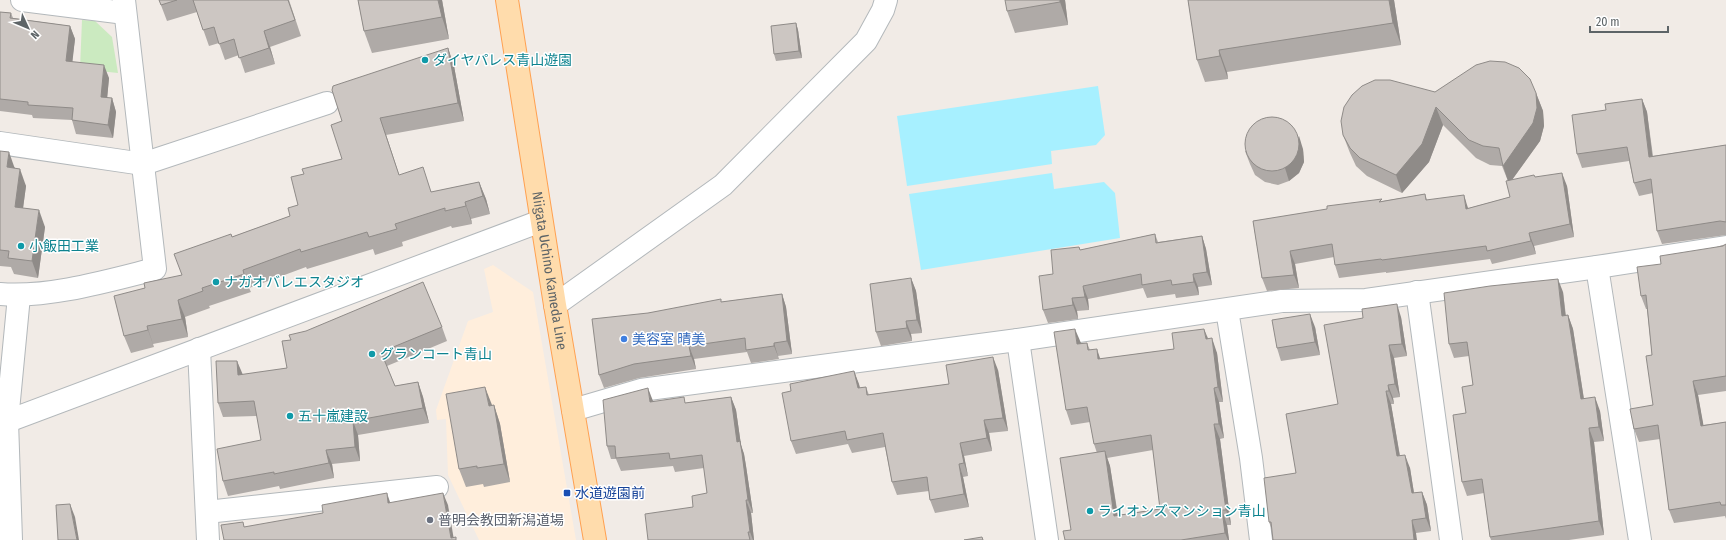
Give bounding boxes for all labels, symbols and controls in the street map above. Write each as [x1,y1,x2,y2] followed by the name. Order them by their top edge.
[8,8,48,48] north arrow
[1590,8,1668,34] scale bar
[1596,15,1620,29] text: 20 m
[28,28,42,41] text: N
[433,52,572,69] place label: ダイヤパレス青山遊園
[420,55,430,65] marker: ダイヤパレス青山遊園
[528,190,571,351] street label: Niigata Uchino Kameda Line
[29,238,99,255] place label: 小飯田工業
[16,241,26,251] marker: 小飯田工業
[224,274,364,291] place label: ナガオバレエスタジオ
[211,277,221,287] marker: ナガオバレエスタジオ
[632,331,705,348] place label: 美容室 晴美
[619,334,629,344] marker: 美容室 晴美
[380,346,492,363] place label: グランコート青山
[367,349,377,359] marker: グランコート青山
[298,408,368,425] place label: 五十嵐建設
[285,411,295,421] marker: 五十嵐建設
[575,485,645,502] place label: 水道遊園前
[562,488,572,498] marker: 水道遊園前
[1098,503,1266,520] place label: ライオンズマンション青山
[1085,506,1095,516] marker: ライオンズマンション青山
[438,512,564,529] place label: 普明会教団新潟道場
[425,515,435,525] marker: 普明会教団新潟道場

